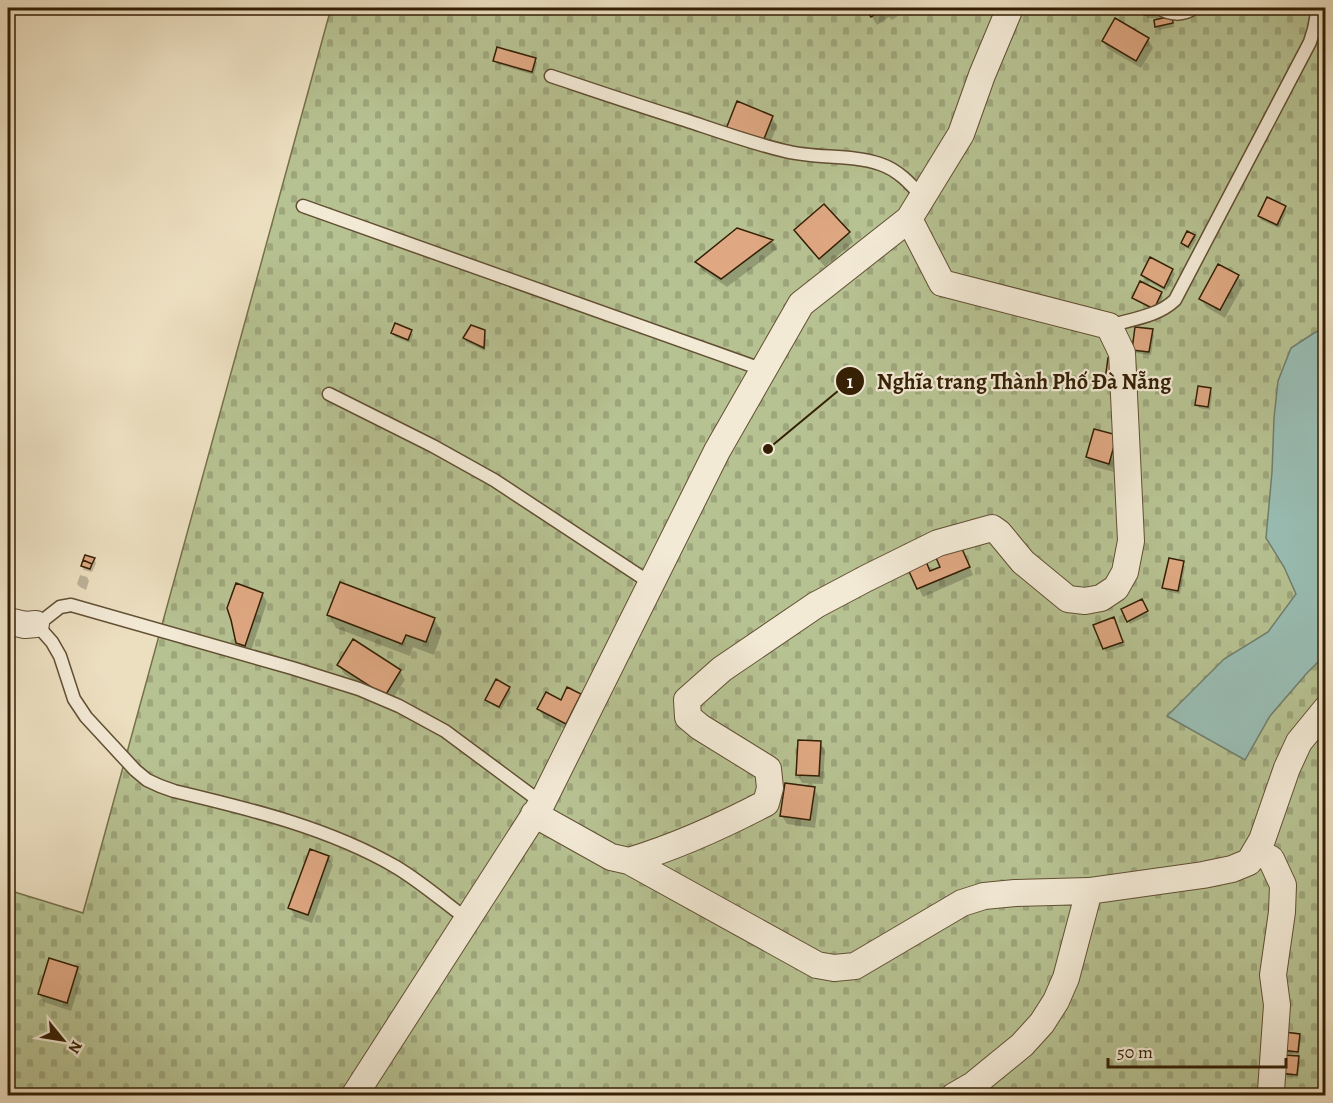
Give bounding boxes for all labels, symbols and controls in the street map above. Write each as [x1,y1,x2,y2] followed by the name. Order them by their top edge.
[835,361,1183,401] callout: Nghĩa trang Thành Phố Đà Nẵng
[877,367,1172,397] text: Nghĩa trang Thành Phố Đà Nẵng
[847,370,854,394] text: 1
[33,1010,93,1070] north arrow
[1108,1031,1286,1069] scale bar
[63,1036,88,1058] text: N
[1117,1040,1153,1064] text: 50 m

